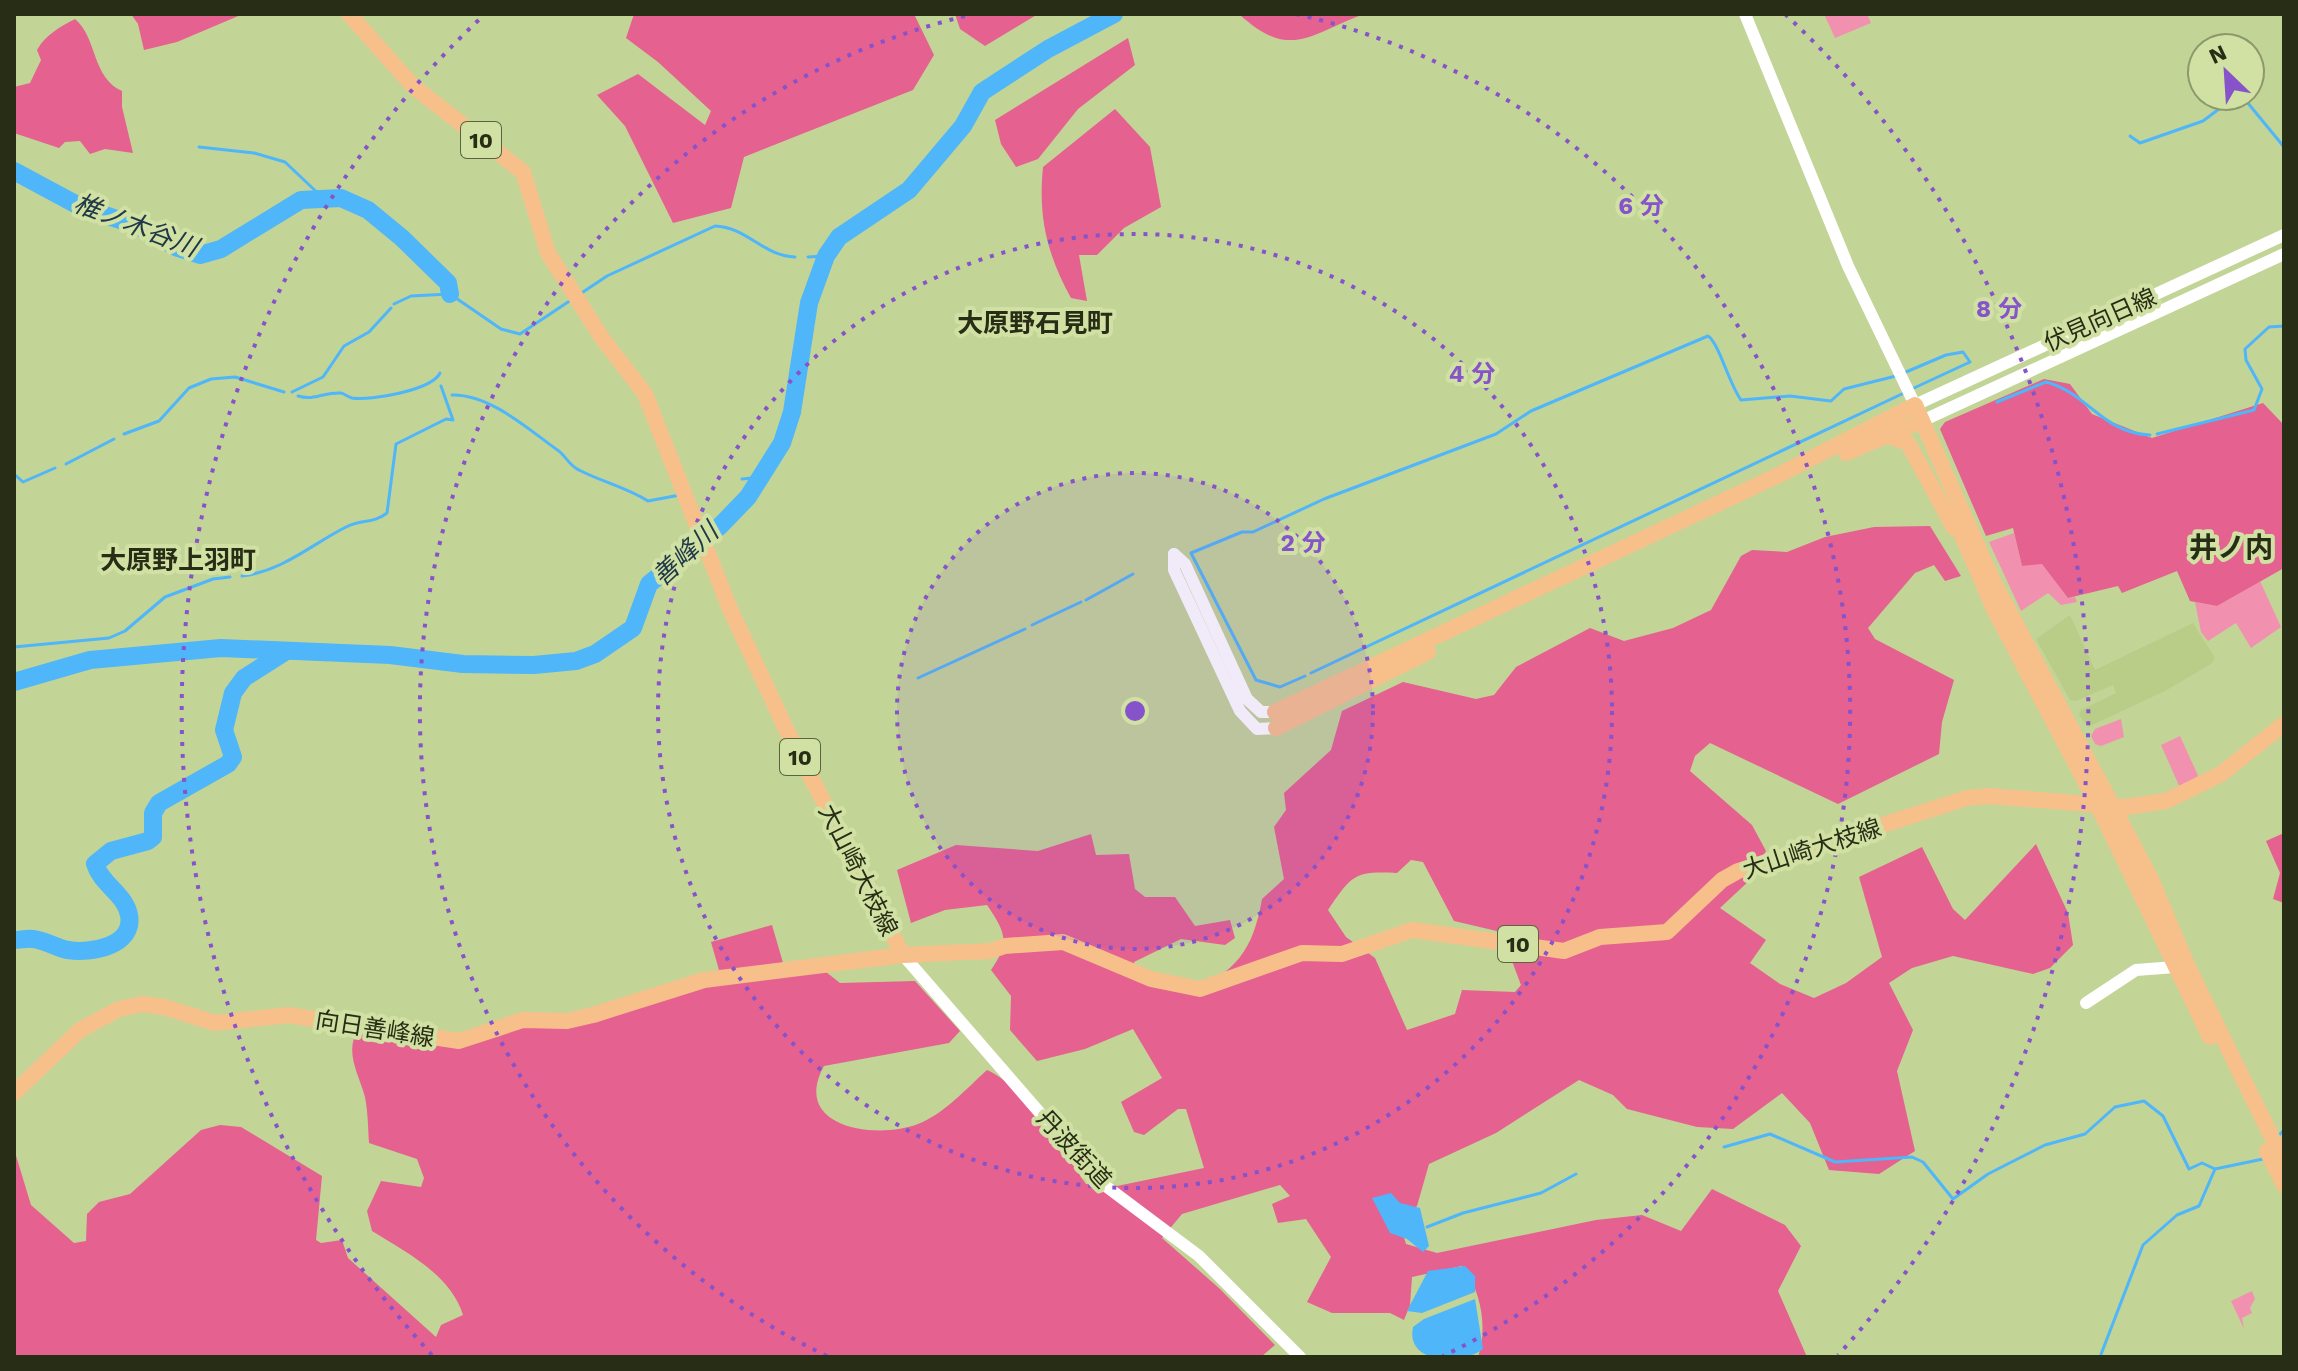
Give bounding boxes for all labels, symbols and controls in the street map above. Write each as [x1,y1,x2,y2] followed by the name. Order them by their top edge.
[2186,32,2266,112] north arrow
[2205,40,2230,69] text: N
[461,122,501,158] road number: 10
[70,188,205,263] water label: 椎ノ木谷川
[1618,192,1664,220] text: 6 分
[2039,283,2161,357] street label: 伏見向日線
[1976,295,2022,323] text: 8 分
[957,308,1113,338] district label: 大原野石見町
[1449,360,1495,388] text: 4 分
[646,514,726,592] water label: 善峰川
[1280,529,1326,557] text: 2 分
[2189,531,2273,564] district label: 井ノ内
[100,545,256,575] district label: 大原野上羽町
[1121,697,1149,725] centre of rings
[780,739,820,775] road number: 10
[813,799,903,941] street label: 大山崎大枝線
[1739,813,1885,885] street label: 大山崎大枝線
[1498,926,1538,962] road number: 10
[314,1006,436,1052] street label: 向日善峰線
[1031,1104,1117,1194] street label: 丹波街道

